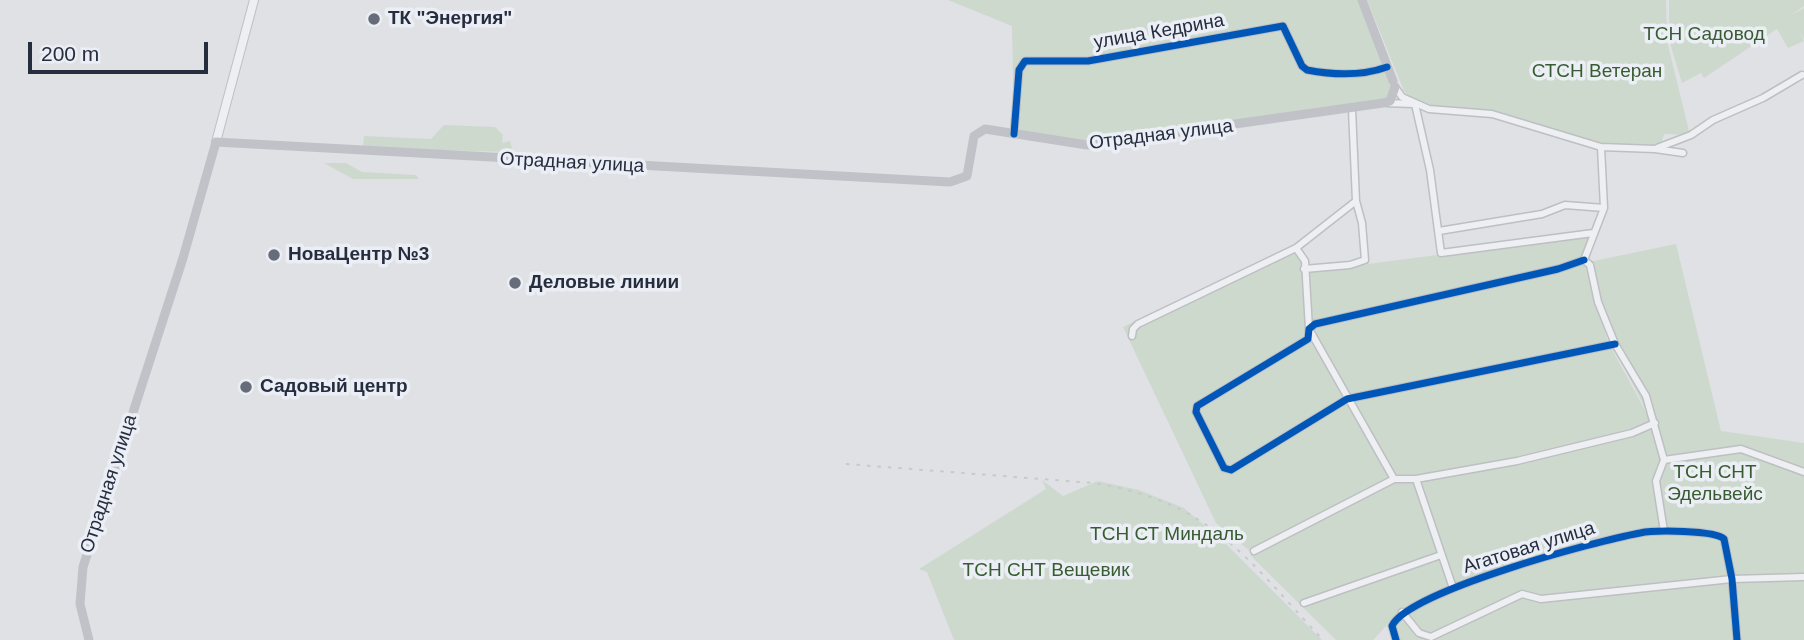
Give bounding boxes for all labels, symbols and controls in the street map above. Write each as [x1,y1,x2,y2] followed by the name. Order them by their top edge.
[388,8,512,30] place label: ТК "Энергия"
[1092,9,1226,55] street label: улица Кедрина
[366,11,382,27] marker: ТК "Энергия"
[1643,24,1765,46] park label: ТСН Садовод
[32,28,212,72] scale bar
[41,42,99,65] text: 200 m
[1532,61,1662,83] park label: СТСН Ветеран
[1088,115,1234,155] street label: Отрадная улица
[499,148,645,178] street label: Отрадная улица
[288,244,429,266] place label: НоваЦентр №3
[266,247,282,263] marker: НоваЦентр №3
[529,272,679,294] place label: Деловые линии
[507,275,523,291] marker: Деловые линии
[260,376,408,398] place label: Садовый центр
[238,379,254,395] marker: Садовый центр
[76,412,142,556] street label: Отрадная улица
[1667,462,1763,506] park label: ТСН СНТ Эдельвейс
[1460,517,1598,579] street label: Агатовая улица
[1090,524,1244,546] park label: ТСН СТ Миндаль
[963,560,1129,582] park label: ТСН СНТ Вещевик

